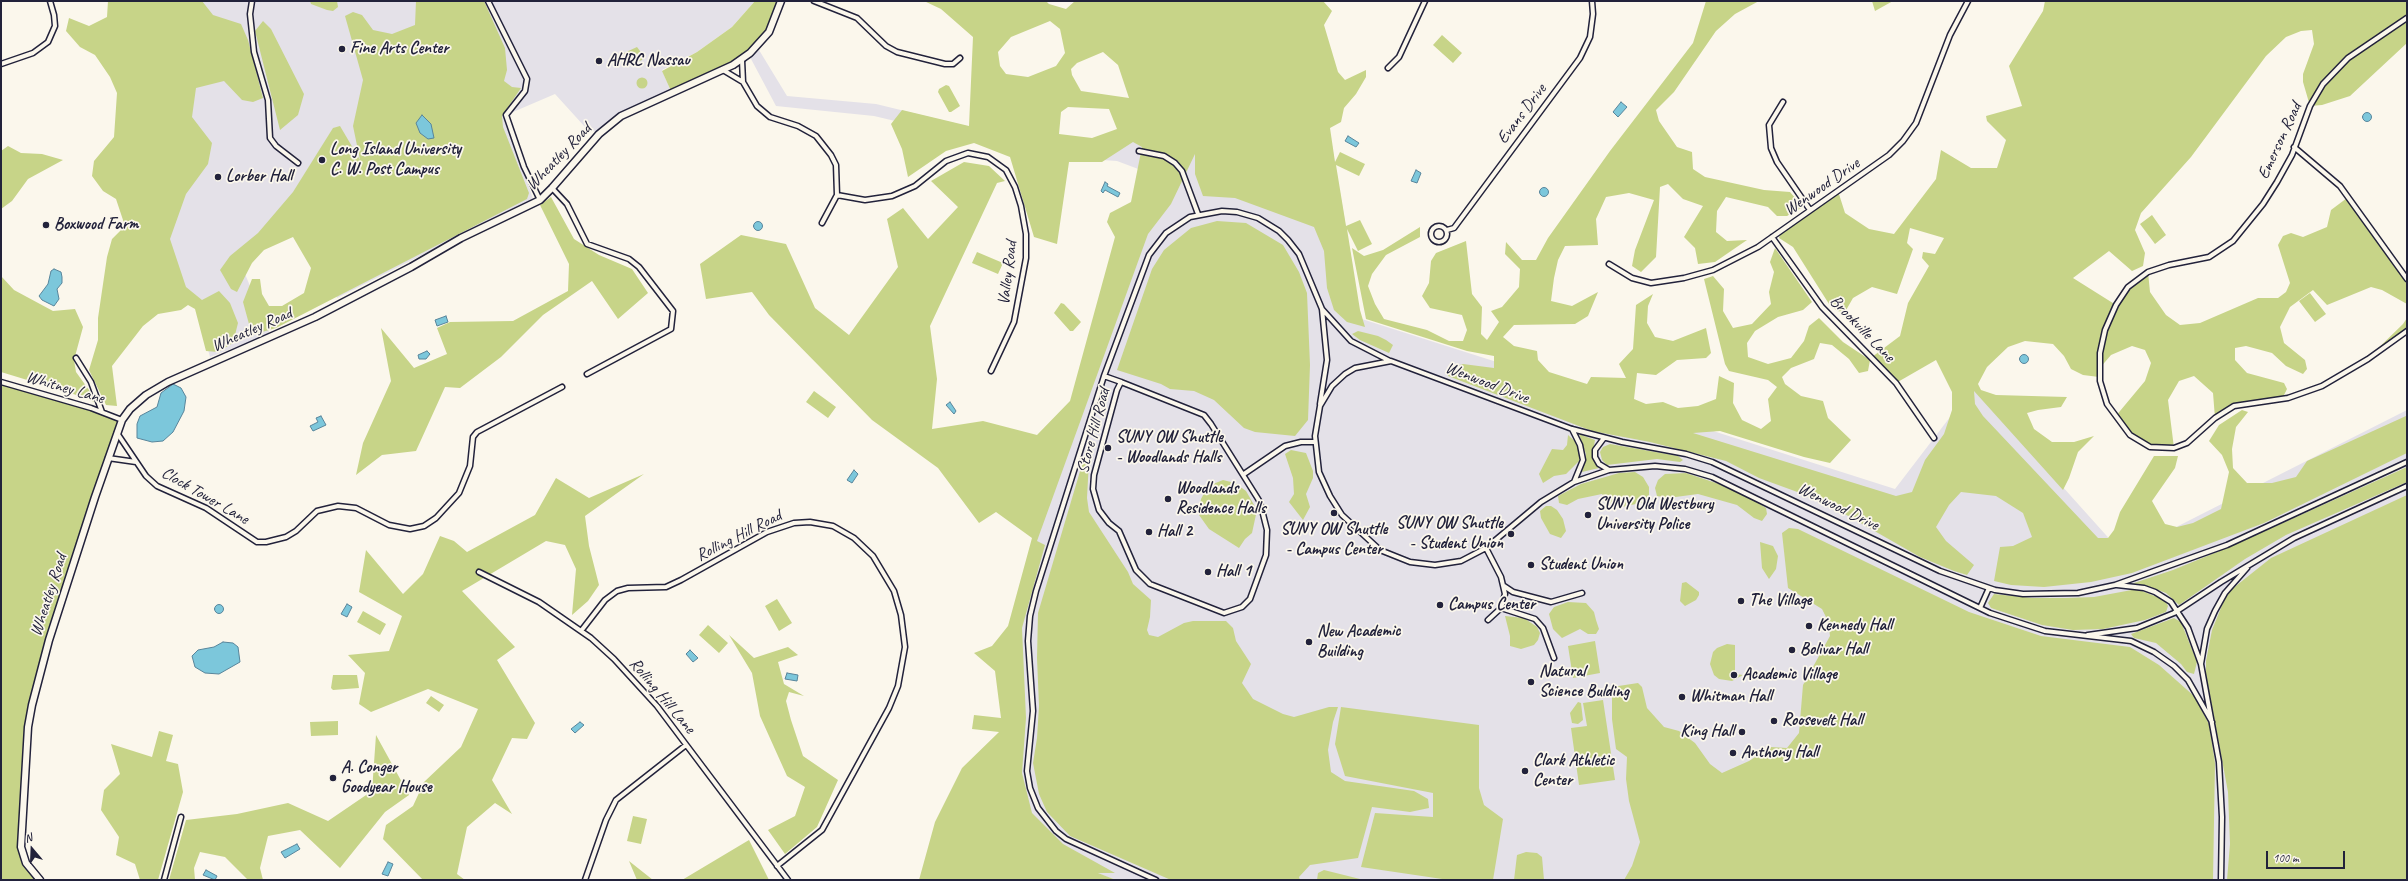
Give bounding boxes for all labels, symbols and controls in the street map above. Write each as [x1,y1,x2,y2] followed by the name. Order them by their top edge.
[350,39,448,59] place label: Fine Arts Center
[337,44,347,54] marker: Fine Arts Center
[607,51,689,71] place label: AHRC Nassau
[594,56,604,66] marker: AHRC Nassau
[1493,80,1551,148] street label: Evans Drive
[2253,99,2307,183] street label: Emerson Road
[522,119,596,195] street label: Wheatley Road
[330,140,461,180] place label: Long Island University C. W. Post Campus
[1780,153,1864,221] street label: Wenwood Drive
[317,155,327,165] marker: Long Island University C. W. Post Campus
[226,167,292,187] place label: Lorber Hall
[213,172,223,182] marker: Lorber Hall
[54,215,138,235] place label: Boxwood Farm
[41,220,51,230] marker: Boxwood Farm
[994,240,1022,306] street label: Valley Road
[1825,291,1899,367] street label: Brookville Lane
[209,303,295,357] street label: Wheatley Road
[1442,358,1532,408] street label: Wenwood Drive
[24,367,106,409] street label: Whitney Lane
[1073,386,1115,476] street label: Store Hill Road
[1116,428,1223,468] place label: SUNY OW Shuttle - Woodlands Halls
[1103,443,1113,453] marker: SUNY OW Shuttle - Woodlands Halls
[158,463,252,529] street label: Clock Tower Lane
[1176,479,1266,519] place label: Woodlands Residence Halls
[1794,479,1882,535] street label: Wenwood Drive
[1163,494,1173,504] marker: Woodlands Residence Halls
[1596,495,1713,535] place label: SUNY Old Westbury University Police
[693,506,785,566] street label: Rolling Hill Road
[1329,508,1339,518] marker: SUNY OW Shuttle - Campus Center
[1583,510,1593,520] marker: SUNY Old Westbury University Police
[1396,514,1503,554] place label: SUNY OW Shuttle - Student Union
[1281,520,1387,560] place label: SUNY OW Shuttle - Campus Center
[1157,522,1192,542] place label: Hall 2
[1144,527,1154,537] marker: Hall 2
[1506,529,1516,539] marker: SUNY OW Shuttle - Student Union
[26,551,72,639] street label: Wheatley Road
[1539,555,1623,575] place label: Student Union
[1526,560,1536,570] marker: Student Union
[1216,562,1251,582] place label: Hall 1
[1203,567,1213,577] marker: Hall 1
[1749,591,1812,611] place label: The Village
[1448,595,1535,615] place label: Campus Center
[1736,596,1746,606] marker: The Village
[1435,600,1445,610] marker: Campus Center
[1817,616,1892,636] place label: Kennedy Hall
[1804,621,1814,631] marker: Kennedy Hall
[1317,622,1400,662] place label: New Academic Building
[1304,637,1314,647] marker: New Academic Building
[1800,640,1868,660] place label: Bolivar Hall
[1787,645,1797,655] marker: Bolivar Hall
[625,654,699,738] street label: Rolling Hill Lane
[1539,662,1629,702] place label: Natural Science Bulding
[1742,665,1837,685] place label: Academic Village
[1729,670,1739,680] marker: Academic Village
[1526,677,1536,687] marker: Natural Science Bulding
[1690,687,1772,707] place label: Whitman Hall
[1677,692,1687,702] marker: Whitman Hall
[1782,711,1862,731] place label: Roosevelt Hall
[1769,716,1779,726] marker: Roosevelt Hall
[1680,722,1734,742] place label: King Hall
[1737,727,1747,737] marker: King Hall
[1741,743,1818,763] place label: Anthony Hall
[1728,748,1738,758] marker: Anthony Hall
[1533,751,1614,791] place label: Clark Athletic Center
[341,758,432,798] place label: A. Conger Goodyear House
[1520,766,1530,776] marker: Clark Athletic Center
[328,773,338,783] marker: A. Conger Goodyear House
[12,829,52,869] north arrow
[23,830,34,845] text: N
[2268,843,2347,869] scale bar
[2273,850,2299,866] text: 100 m

